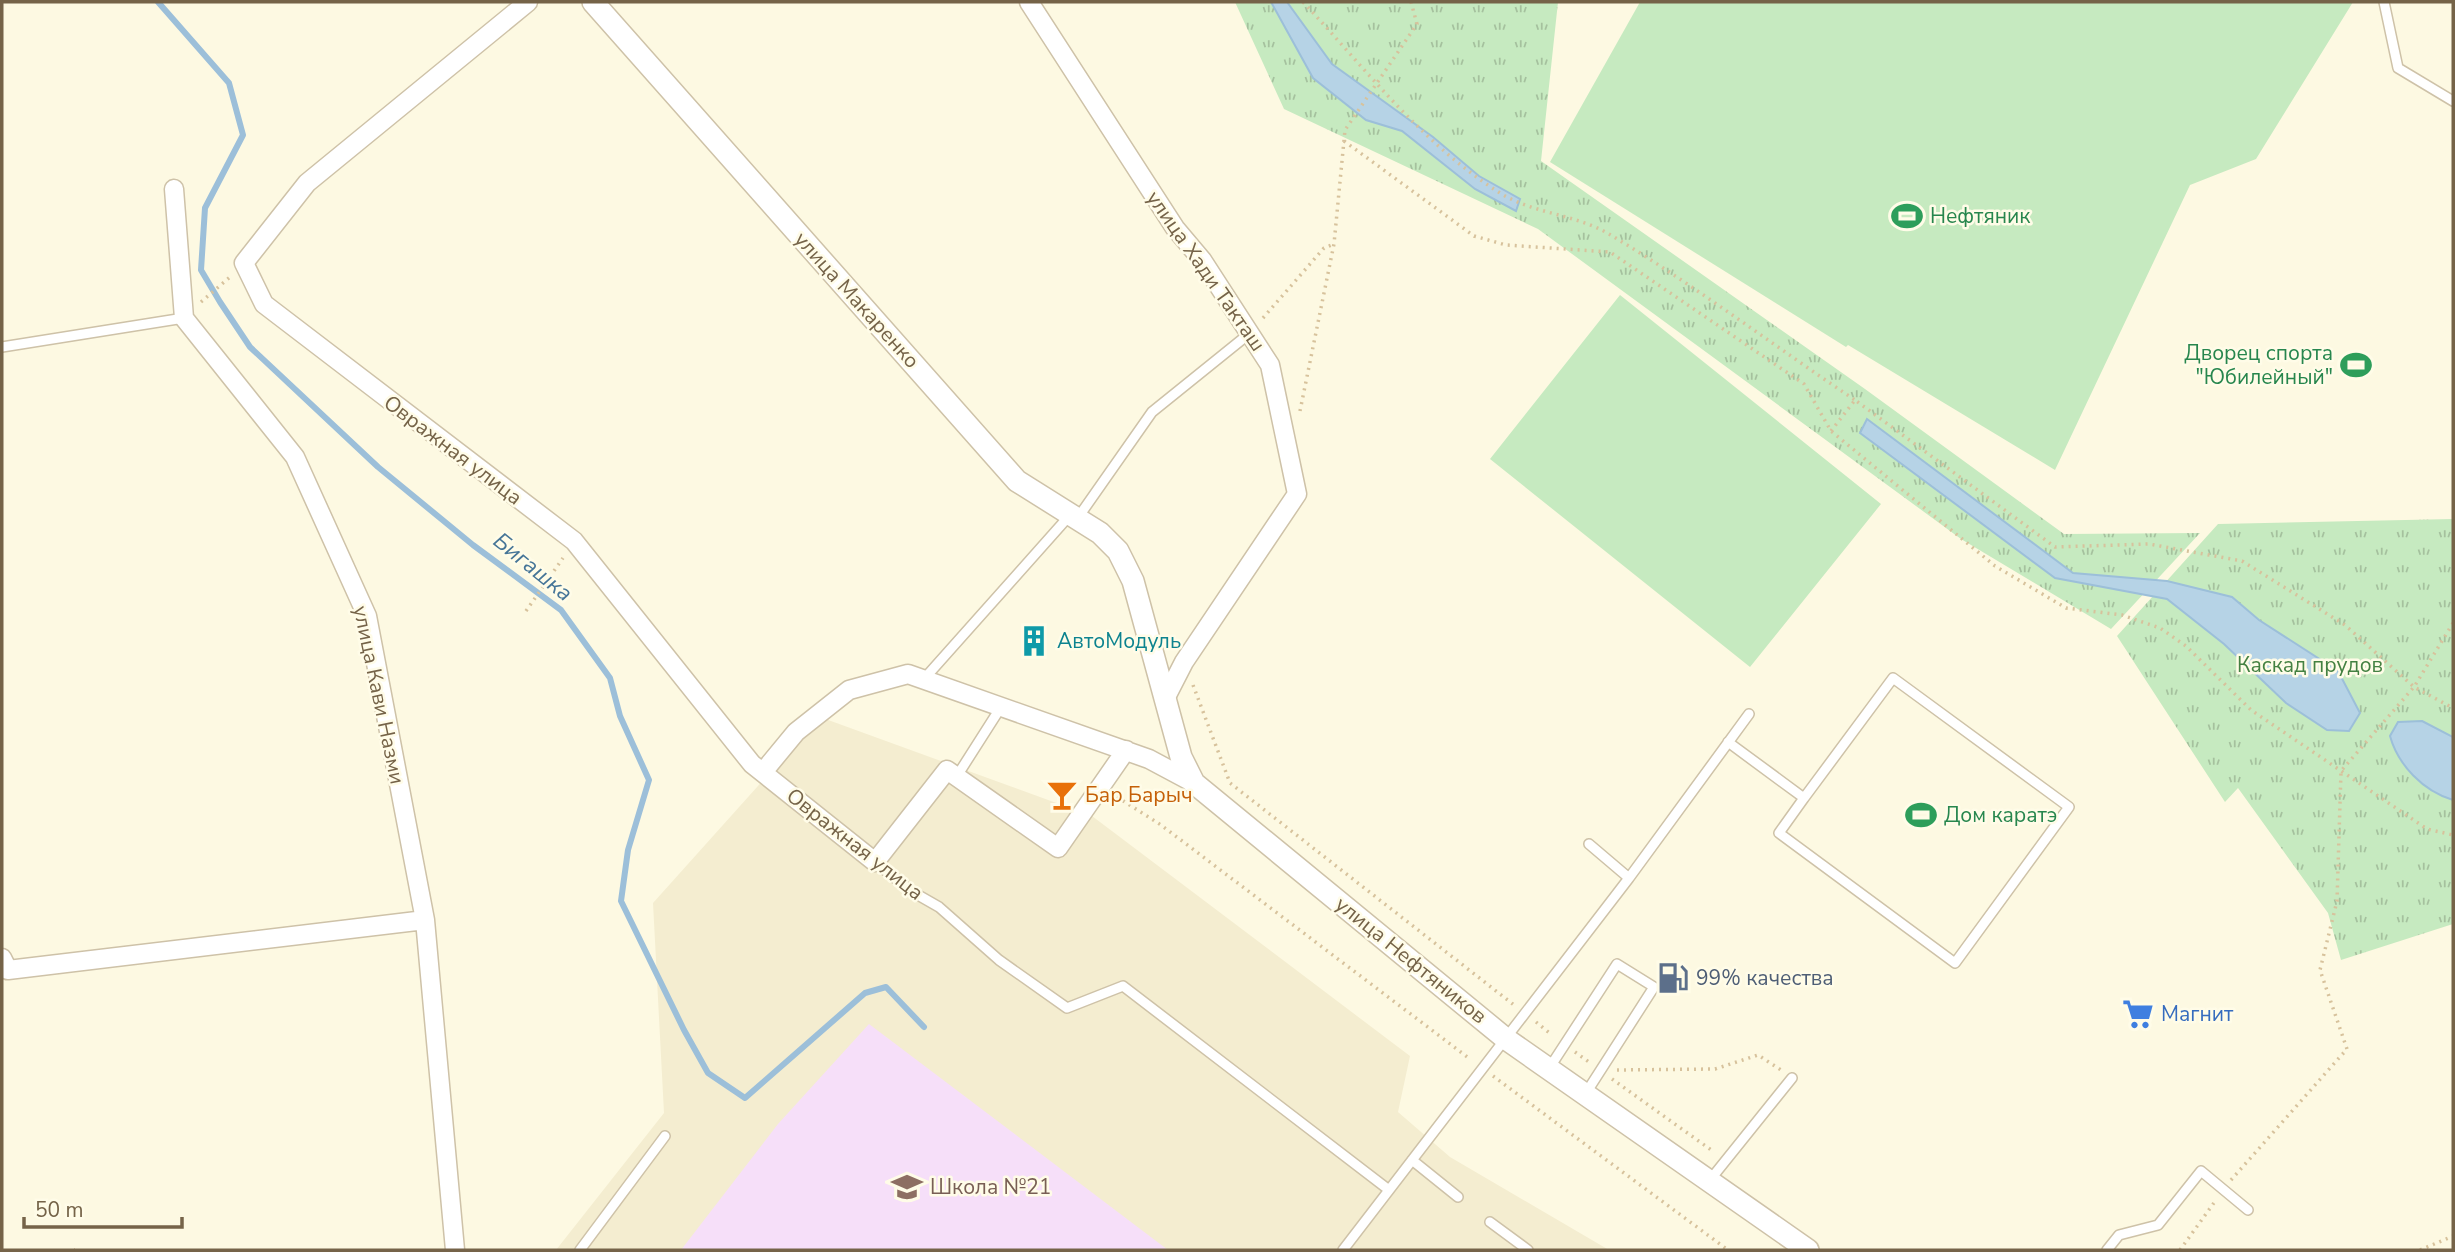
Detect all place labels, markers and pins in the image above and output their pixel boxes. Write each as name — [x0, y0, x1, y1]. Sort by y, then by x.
sports icon: Нефтяник — [1890, 199, 1924, 233]
place label: Нефтяник — [1930, 202, 2031, 230]
place label: Дворец спорта "Юбилейный" — [2184, 339, 2333, 391]
sports icon: Дворец спорта "Юбилейный" — [2339, 348, 2373, 382]
building icon: АвтоМодуль — [1017, 624, 1051, 658]
place label: АвтоМодуль — [1057, 627, 1181, 655]
bar icon: Бар Барыч — [1045, 778, 1079, 812]
place label: Бар Барыч — [1085, 781, 1193, 809]
sports icon: Дом каратэ — [1904, 798, 1938, 832]
place label: Дом каратэ — [1944, 801, 2057, 829]
fuel station icon: 99% качества — [1656, 961, 1690, 995]
place label: 99% качества — [1696, 964, 1834, 992]
supermarket icon: Магнит — [2121, 997, 2155, 1031]
place label: Магнит — [2161, 1000, 2234, 1028]
school or university icon: Школа №21 — [890, 1170, 924, 1204]
place label: Школа №21 — [930, 1173, 1051, 1201]

